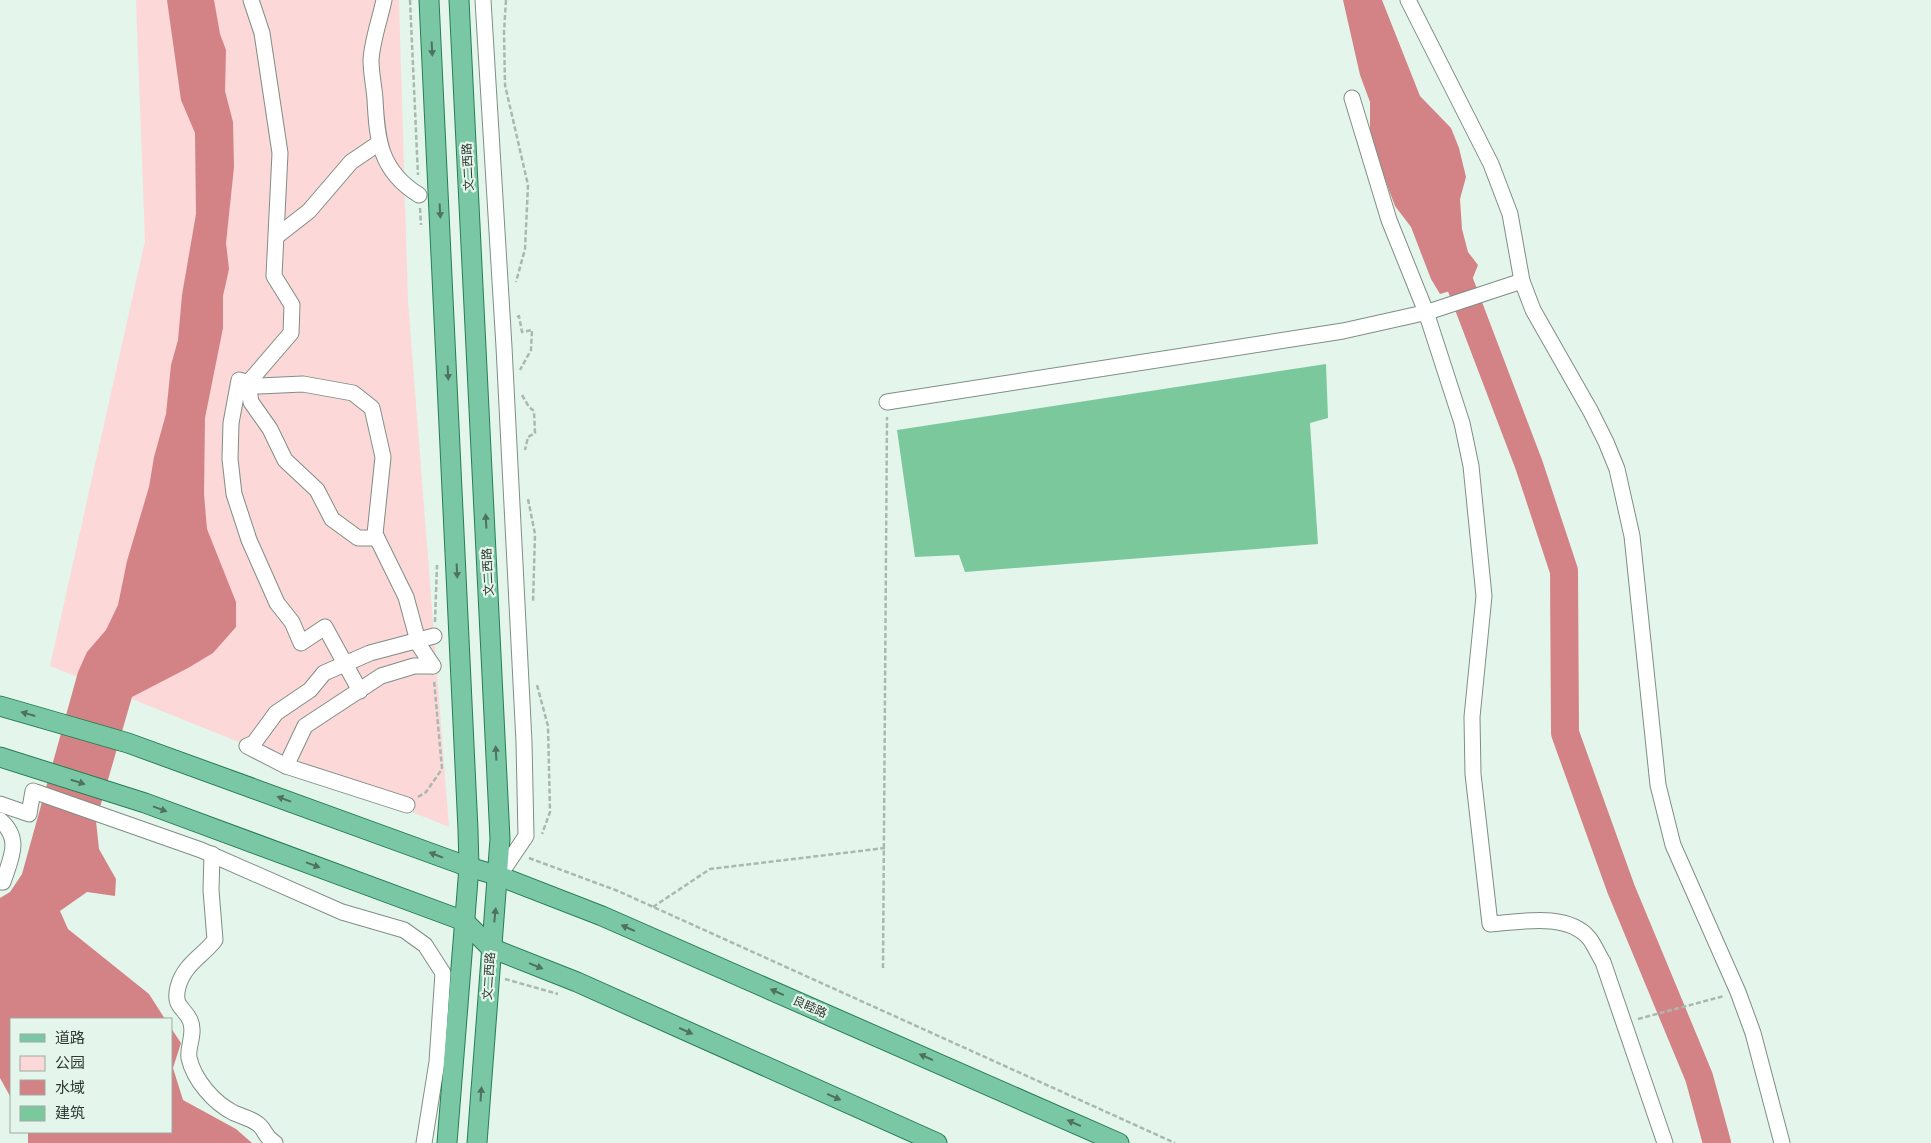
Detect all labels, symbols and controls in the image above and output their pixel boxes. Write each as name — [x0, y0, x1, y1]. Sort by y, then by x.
one-way arrow — [428, 41, 436, 57]
street label: 文二西路 — [460, 143, 476, 191]
one-way arrow — [437, 203, 445, 219]
one-way arrow — [444, 366, 452, 382]
one-way arrow — [481, 512, 489, 528]
street label: 文二西路 — [480, 548, 496, 596]
one-way arrow — [453, 563, 461, 579]
one-way arrow — [21, 710, 36, 718]
one-way arrow — [492, 745, 500, 761]
one-way arrow — [71, 778, 86, 786]
one-way arrow — [276, 794, 291, 802]
one-way arrow — [153, 805, 168, 813]
one-way arrow — [428, 851, 443, 859]
one-way arrow — [306, 861, 321, 869]
one-way arrow — [491, 907, 499, 923]
one-way arrow — [621, 923, 635, 931]
street label: 文二西路 — [480, 952, 498, 1000]
one-way arrow — [529, 963, 544, 970]
one-way arrow — [770, 988, 784, 996]
street label: 良睦路 — [791, 993, 829, 1021]
legend — [10, 1018, 172, 1133]
one-way arrow — [678, 1026, 693, 1035]
text: 道路 — [55, 1029, 85, 1047]
one-way arrow — [919, 1053, 933, 1061]
text: 公园 — [55, 1054, 85, 1072]
text: 水域 — [55, 1079, 85, 1097]
one-way arrow — [478, 1086, 486, 1102]
one-way arrow — [827, 1093, 841, 1101]
text: 建筑 — [55, 1104, 85, 1122]
one-way arrow — [1067, 1119, 1082, 1127]

